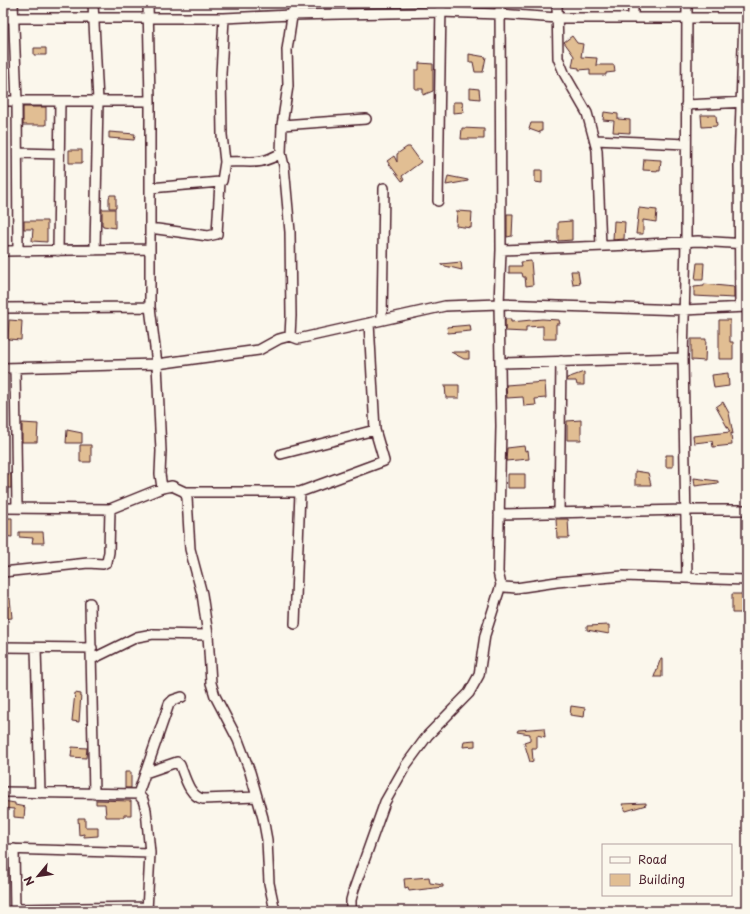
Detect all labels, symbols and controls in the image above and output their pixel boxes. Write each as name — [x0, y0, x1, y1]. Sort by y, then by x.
legend — [602, 844, 732, 896]
text: Road — [638, 850, 667, 868]
north arrow — [18, 856, 58, 896]
text: Building — [638, 870, 685, 888]
text: N — [19, 873, 38, 889]

